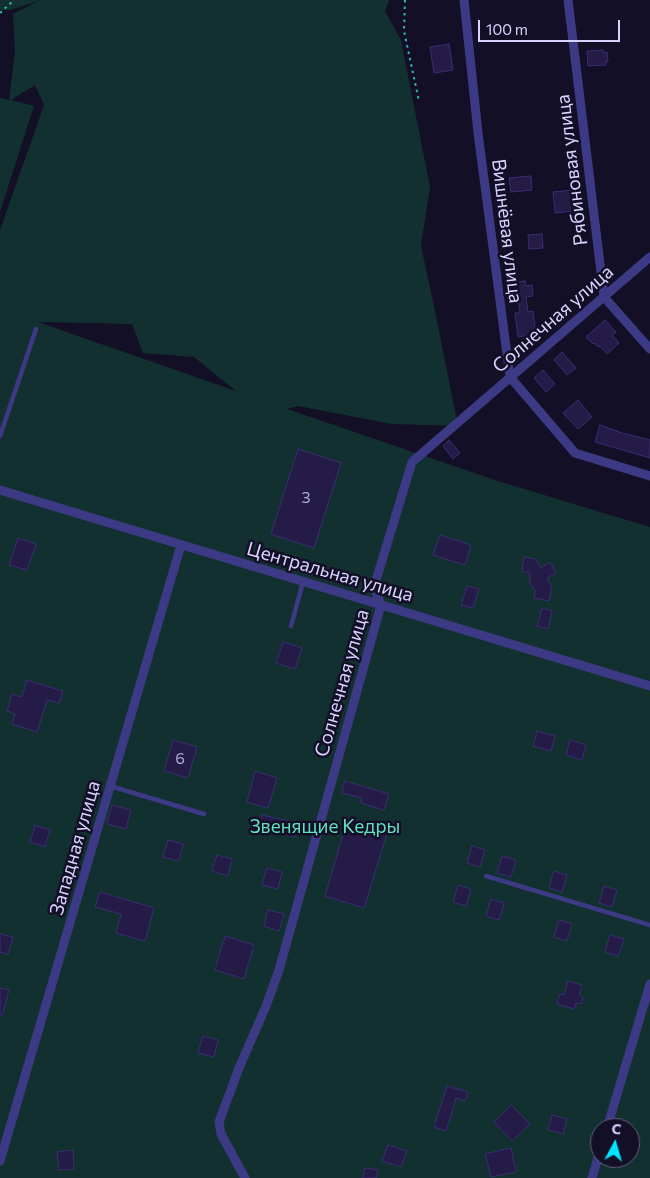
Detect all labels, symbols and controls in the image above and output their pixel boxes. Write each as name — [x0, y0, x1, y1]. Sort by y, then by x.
scale bar — [480, 10, 622, 42]
text: 100 m — [486, 20, 528, 38]
street label: Рябиновая улица — [551, 93, 593, 247]
street label: Вишнёвая улица — [487, 157, 527, 305]
street label: Солнечная улица — [488, 260, 618, 378]
house number: 3 — [301, 488, 311, 508]
street label: Центральная улица — [244, 537, 416, 607]
street label: Солнечная улица — [310, 607, 374, 759]
house number: 6 — [175, 749, 185, 769]
street label: Западная улица — [45, 778, 105, 918]
park label: Звенящие Кедры — [250, 816, 400, 838]
north arrow — [590, 1118, 640, 1168]
text: С — [611, 1120, 622, 1138]

